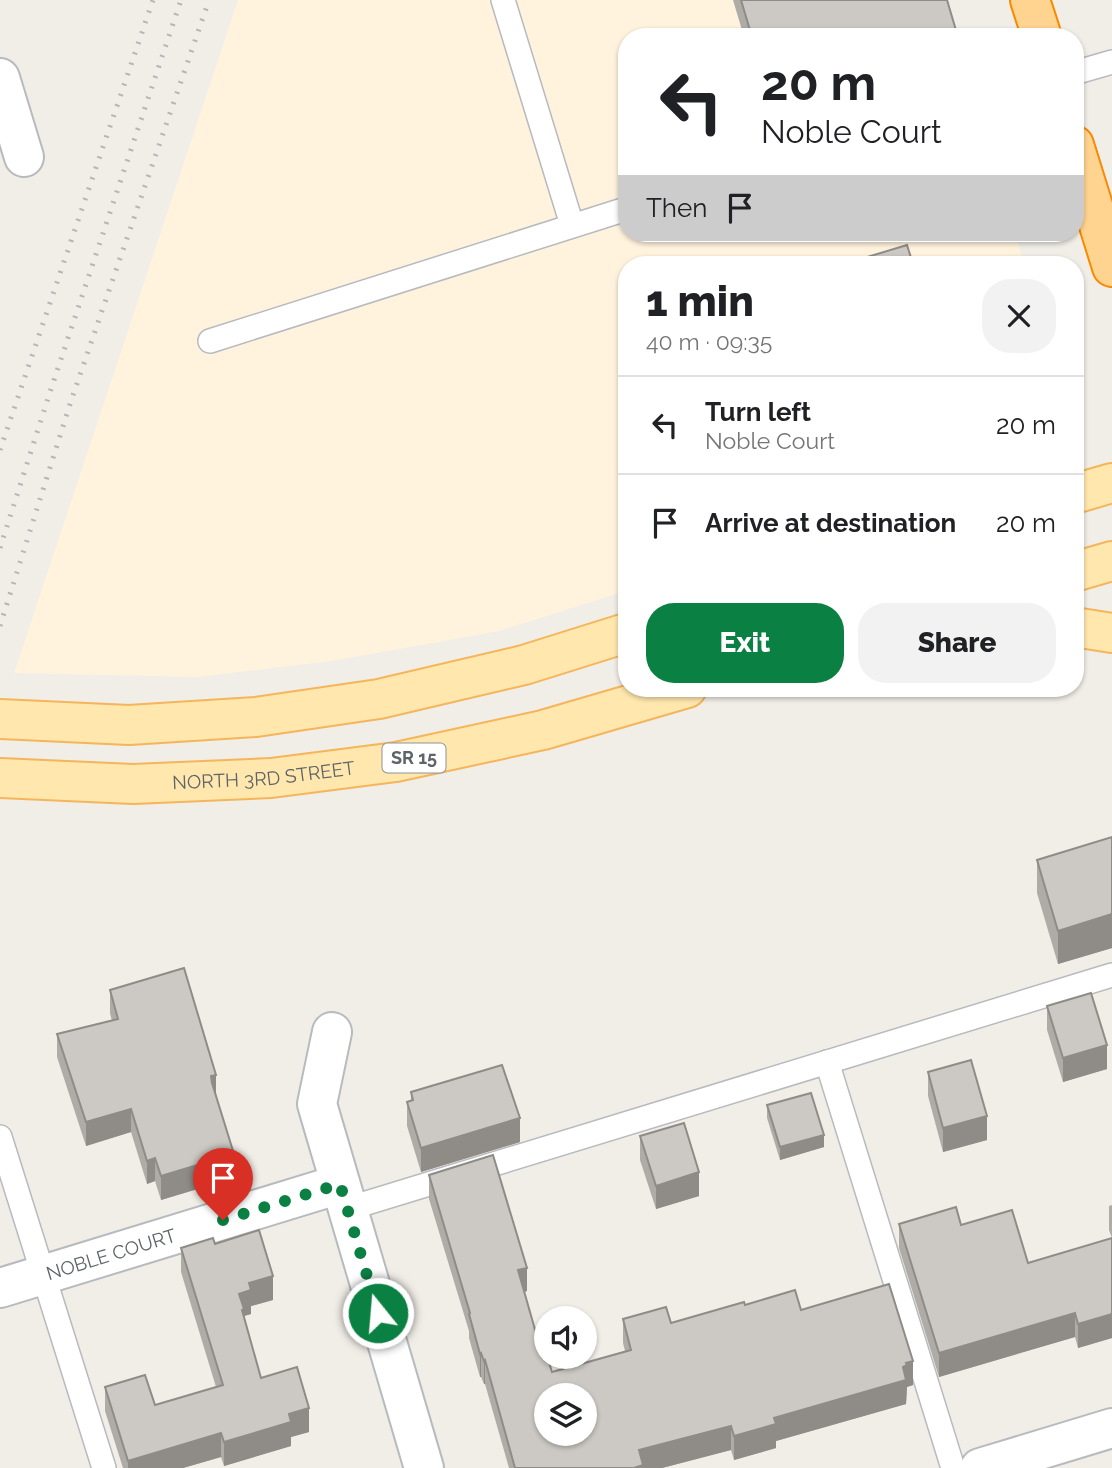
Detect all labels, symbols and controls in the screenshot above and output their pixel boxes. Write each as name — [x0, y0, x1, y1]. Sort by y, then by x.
text: 20 m — [761, 54, 876, 111]
icon: left — [646, 56, 737, 147]
text: Noble Court — [761, 113, 942, 150]
icon: arrive — [721, 189, 759, 227]
text: Then — [646, 193, 707, 223]
text: 1 min — [646, 277, 754, 326]
button: close — [982, 279, 1056, 353]
text: 40 m · 09:35 — [646, 328, 772, 355]
text: Turn left — [705, 397, 811, 427]
icon: left — [646, 406, 684, 444]
text: 20 m — [996, 410, 1056, 440]
text: Noble Court — [705, 427, 835, 454]
icon: arrive — [646, 504, 684, 542]
text: Arrive at destination — [705, 508, 956, 538]
text: 20 m — [996, 508, 1056, 538]
button: Exit — [646, 603, 844, 683]
button: Share — [858, 603, 1056, 683]
road number: SR 15 — [382, 744, 446, 772]
street label: NORTH 3RD STREET — [172, 756, 356, 793]
pin — [193, 1148, 253, 1220]
icon: arrive — [204, 1159, 242, 1197]
street label: NOBLE COURT — [43, 1224, 179, 1284]
position arrow — [341, 1276, 415, 1350]
map controls — [534, 1306, 597, 1446]
button: sound — [534, 1306, 597, 1369]
button: layers — [534, 1383, 597, 1446]

